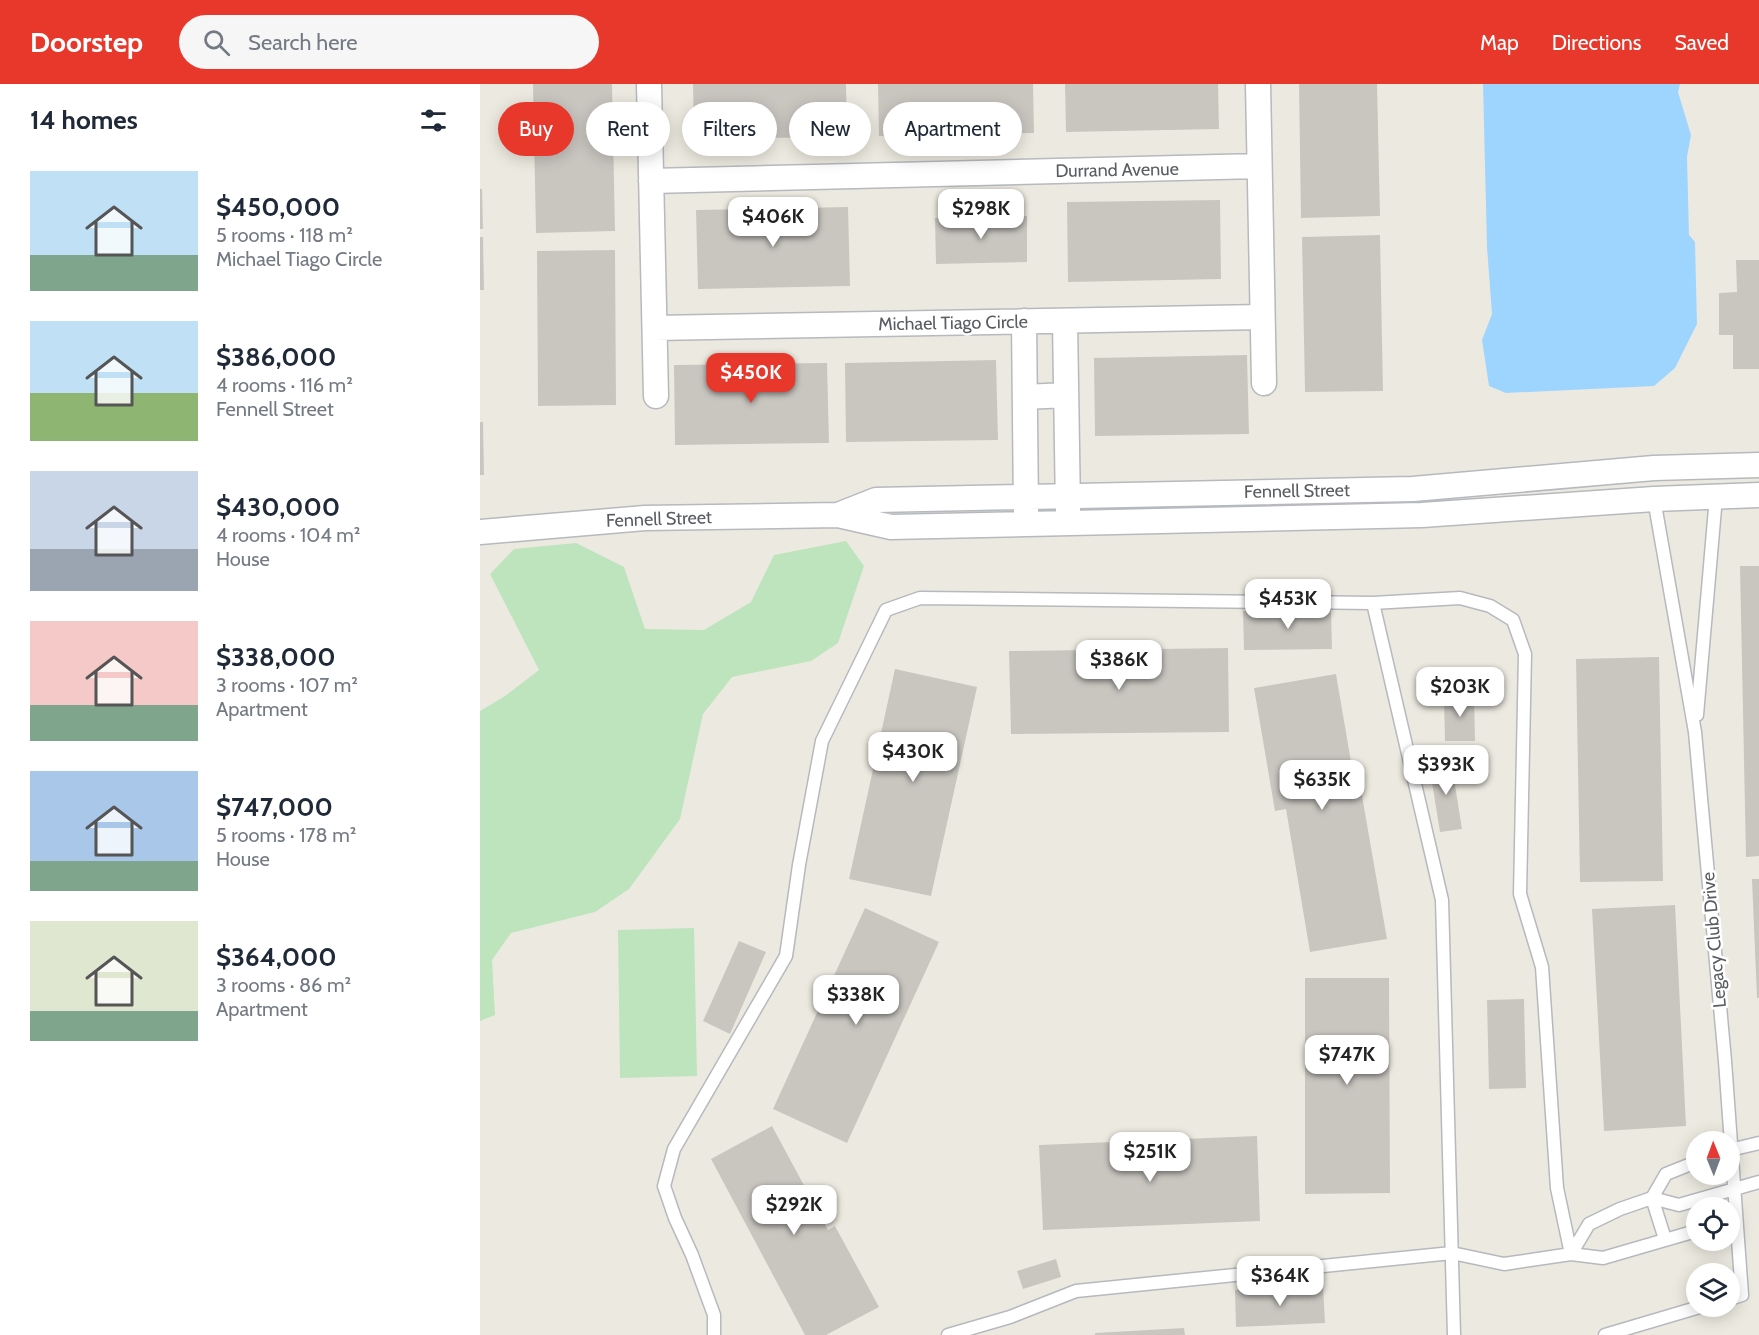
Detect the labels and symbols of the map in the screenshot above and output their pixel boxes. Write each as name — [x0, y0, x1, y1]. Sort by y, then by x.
street label: Durrand Avenue — [1055, 158, 1179, 182]
pin: $298K — [939, 189, 1023, 240]
pin: $406K — [731, 197, 815, 248]
street label: Michael Tiago Circle — [878, 311, 1028, 335]
pin: $450K — [709, 353, 793, 404]
street label: Fennell Street — [1244, 479, 1350, 503]
street label: Fennell Street — [606, 506, 712, 532]
pin: $453K — [1246, 579, 1330, 630]
pin: $386K — [1077, 640, 1161, 691]
pin: $203K — [1418, 667, 1502, 718]
pin: $430K — [871, 732, 955, 783]
pin: $393K — [1404, 745, 1488, 796]
pin: $635K — [1280, 760, 1364, 811]
street label: Legacy Club Drive — [1697, 871, 1731, 1009]
pin: $338K — [814, 975, 898, 1026]
pin: $747K — [1305, 1035, 1389, 1086]
north arrow — [1686, 1131, 1740, 1185]
pin: $251K — [1108, 1132, 1192, 1183]
pin: $292K — [752, 1185, 836, 1236]
pin: $364K — [1238, 1256, 1322, 1307]

